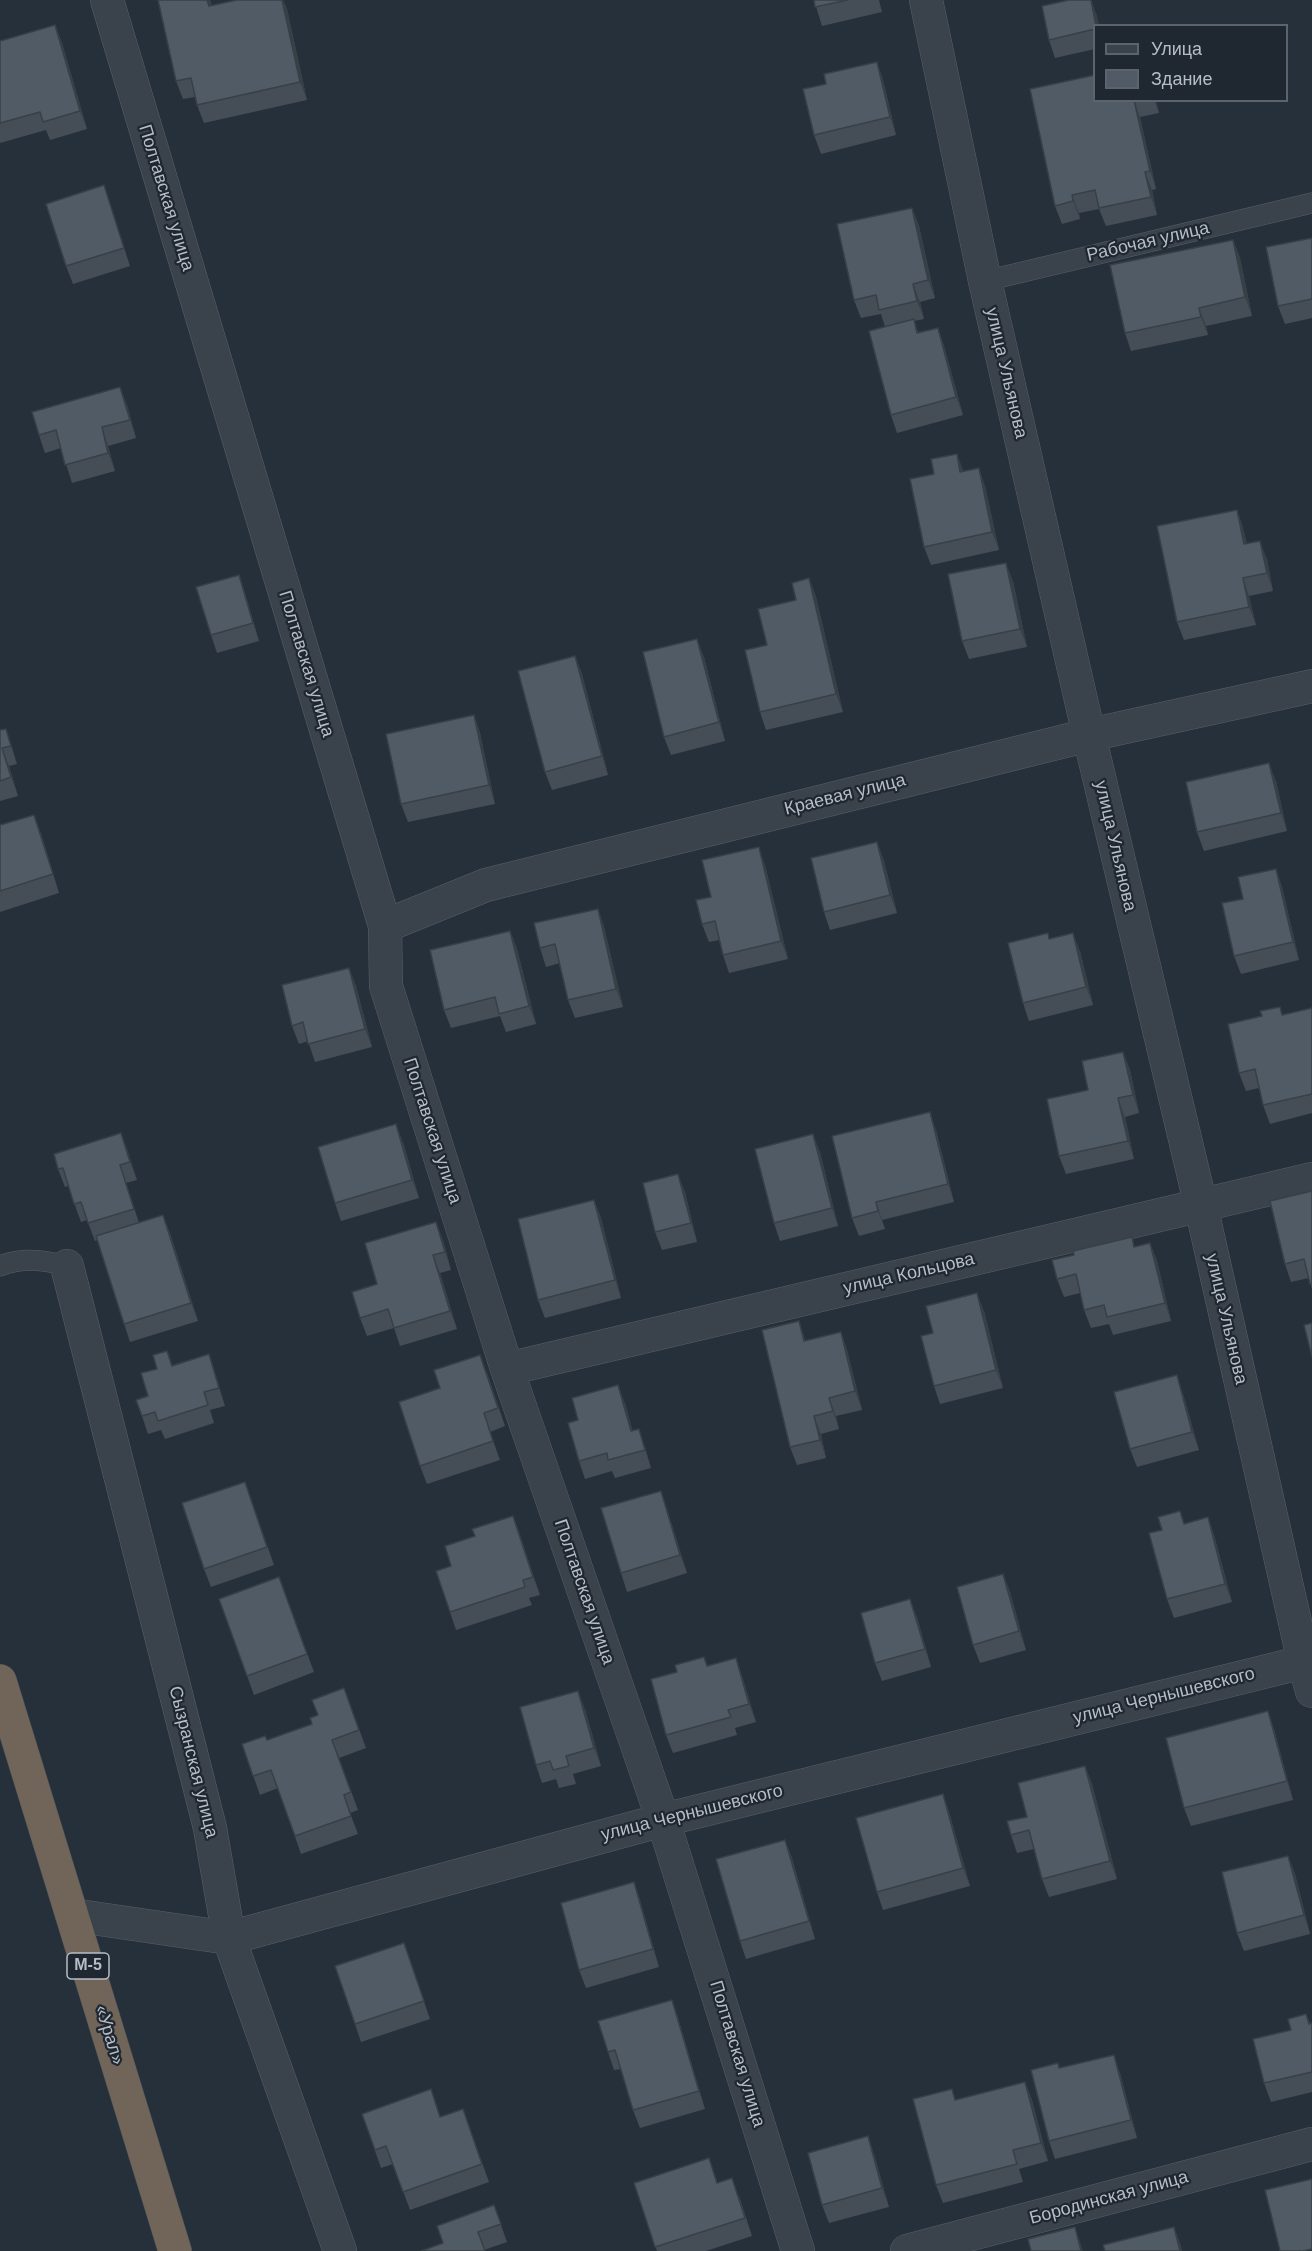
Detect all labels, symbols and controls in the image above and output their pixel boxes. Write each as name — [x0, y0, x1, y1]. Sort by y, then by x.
legend — [1093, 24, 1288, 102]
text: Улица — [1151, 39, 1202, 59]
text: Здание — [1151, 69, 1212, 89]
street label: Полтавская улица — [133, 122, 199, 274]
street label: Рабочая улица — [1085, 217, 1211, 267]
street label: улица Ульянова — [980, 305, 1032, 441]
street label: Полтавская улица — [273, 588, 339, 740]
street label: Краевая улица — [782, 770, 908, 820]
street label: улица Ульянова — [1089, 778, 1141, 914]
street label: Полтавская улица — [398, 1055, 466, 1207]
street label: улица Кольцова — [841, 1248, 977, 1300]
street label: улица Ульянова — [1200, 1251, 1252, 1387]
street label: Полтавская улица — [549, 1517, 619, 1667]
street label: улица Чернышевского — [1071, 1663, 1257, 1729]
street label: Сызранская улица — [164, 1684, 222, 1840]
street label: улица Чернышевского — [599, 1780, 785, 1846]
road number: М-5 — [67, 1953, 109, 1979]
street label: Полтавская улица — [704, 1978, 770, 2130]
street label: «Урал» — [90, 2003, 128, 2067]
street label: Бородинская улица — [1027, 2166, 1191, 2230]

